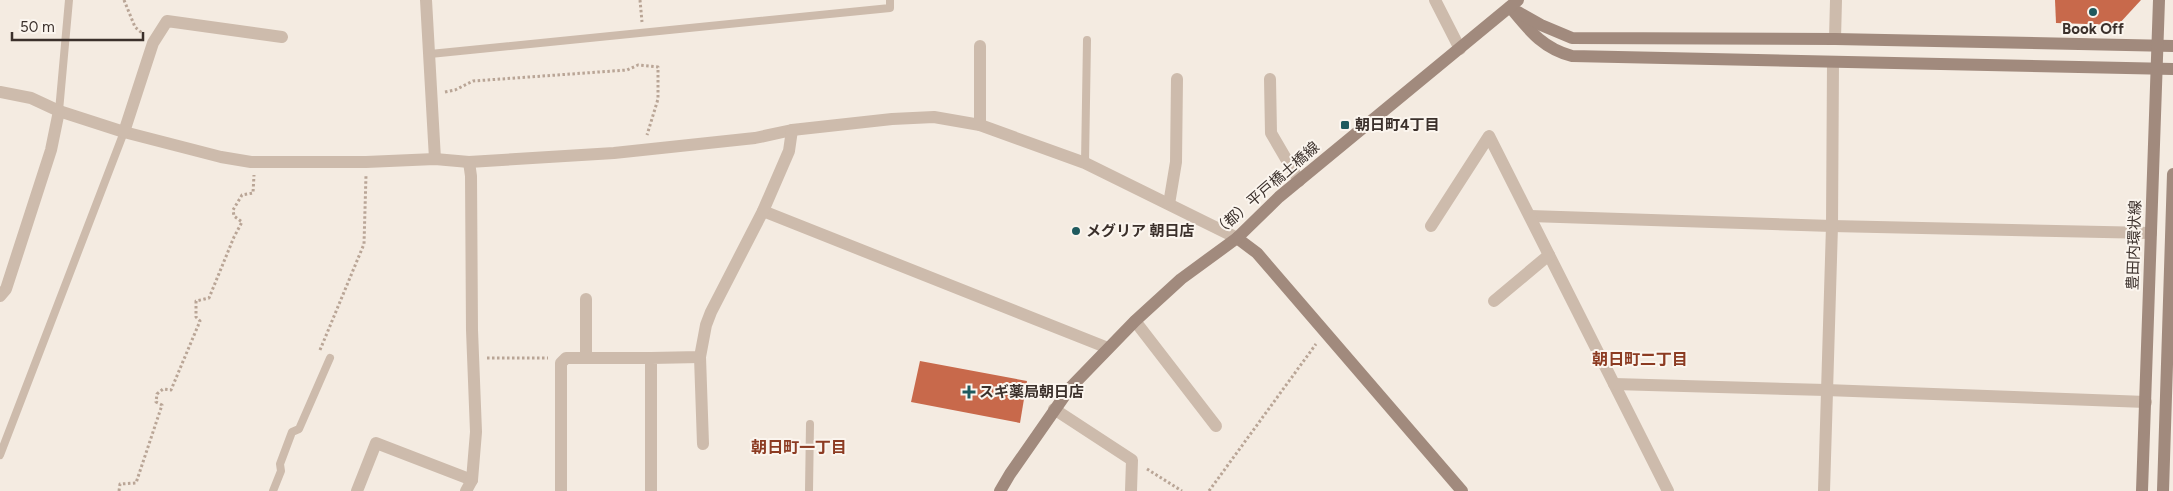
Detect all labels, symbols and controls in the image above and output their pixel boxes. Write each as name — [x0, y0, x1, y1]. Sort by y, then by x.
marker: Book Off — [2087, 6, 2099, 18]
scale bar — [12, 10, 144, 42]
text: 50 m — [20, 18, 55, 36]
place label: Book Off — [2062, 20, 2124, 38]
place label: 朝日町4丁目 — [1355, 116, 1440, 134]
marker: 朝日町4丁目 — [1339, 119, 1351, 131]
street label: （都）平戸橋土橋線 — [1209, 138, 1323, 240]
street label: 豊田内環状線 — [2123, 200, 2145, 290]
place label: メグリア 朝日店 — [1086, 222, 1195, 240]
marker: メグリア 朝日店 — [1070, 225, 1082, 237]
district label: 朝日町二丁目 — [1592, 350, 1688, 369]
place label: スギ薬局朝日店 — [979, 383, 1084, 401]
marker: スギ薬局朝日店 — [963, 386, 975, 398]
district label: 朝日町一丁目 — [751, 438, 847, 457]

